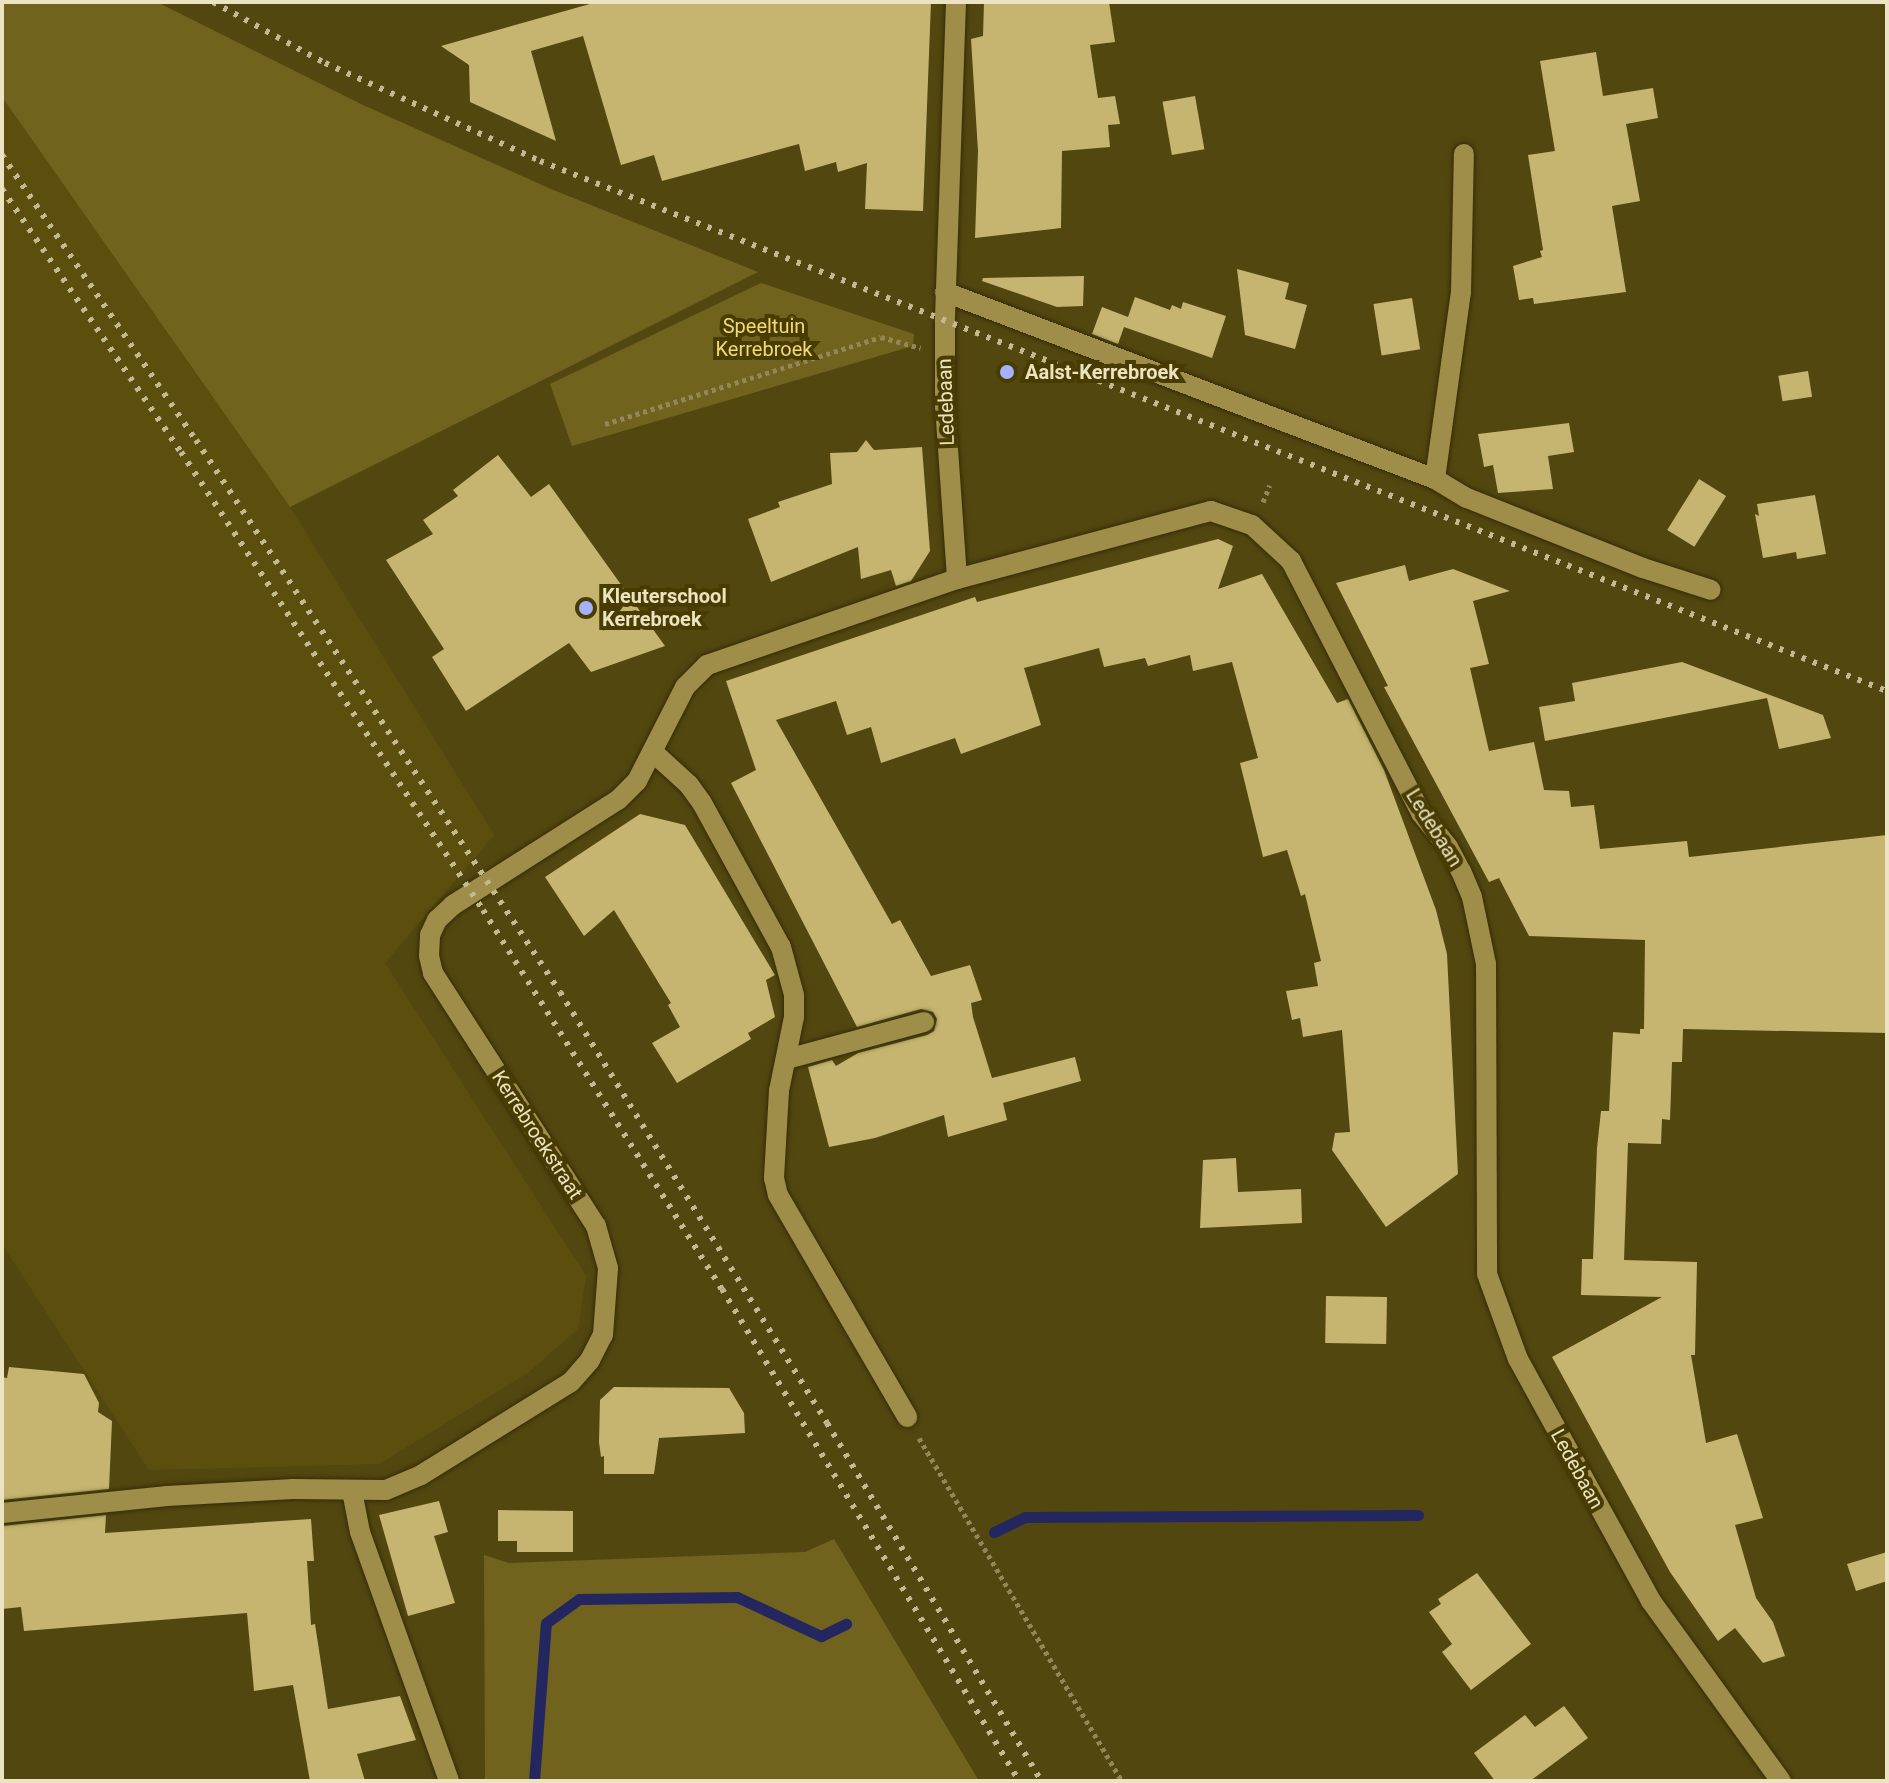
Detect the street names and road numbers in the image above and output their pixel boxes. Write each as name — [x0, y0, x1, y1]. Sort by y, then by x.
street label: Ledebaan — [932, 358, 960, 446]
street label: Ledebaan — [1401, 785, 1467, 871]
street label: Kerrebroekstraat — [487, 1066, 587, 1204]
street label: Ledebaan — [1545, 1425, 1609, 1513]

